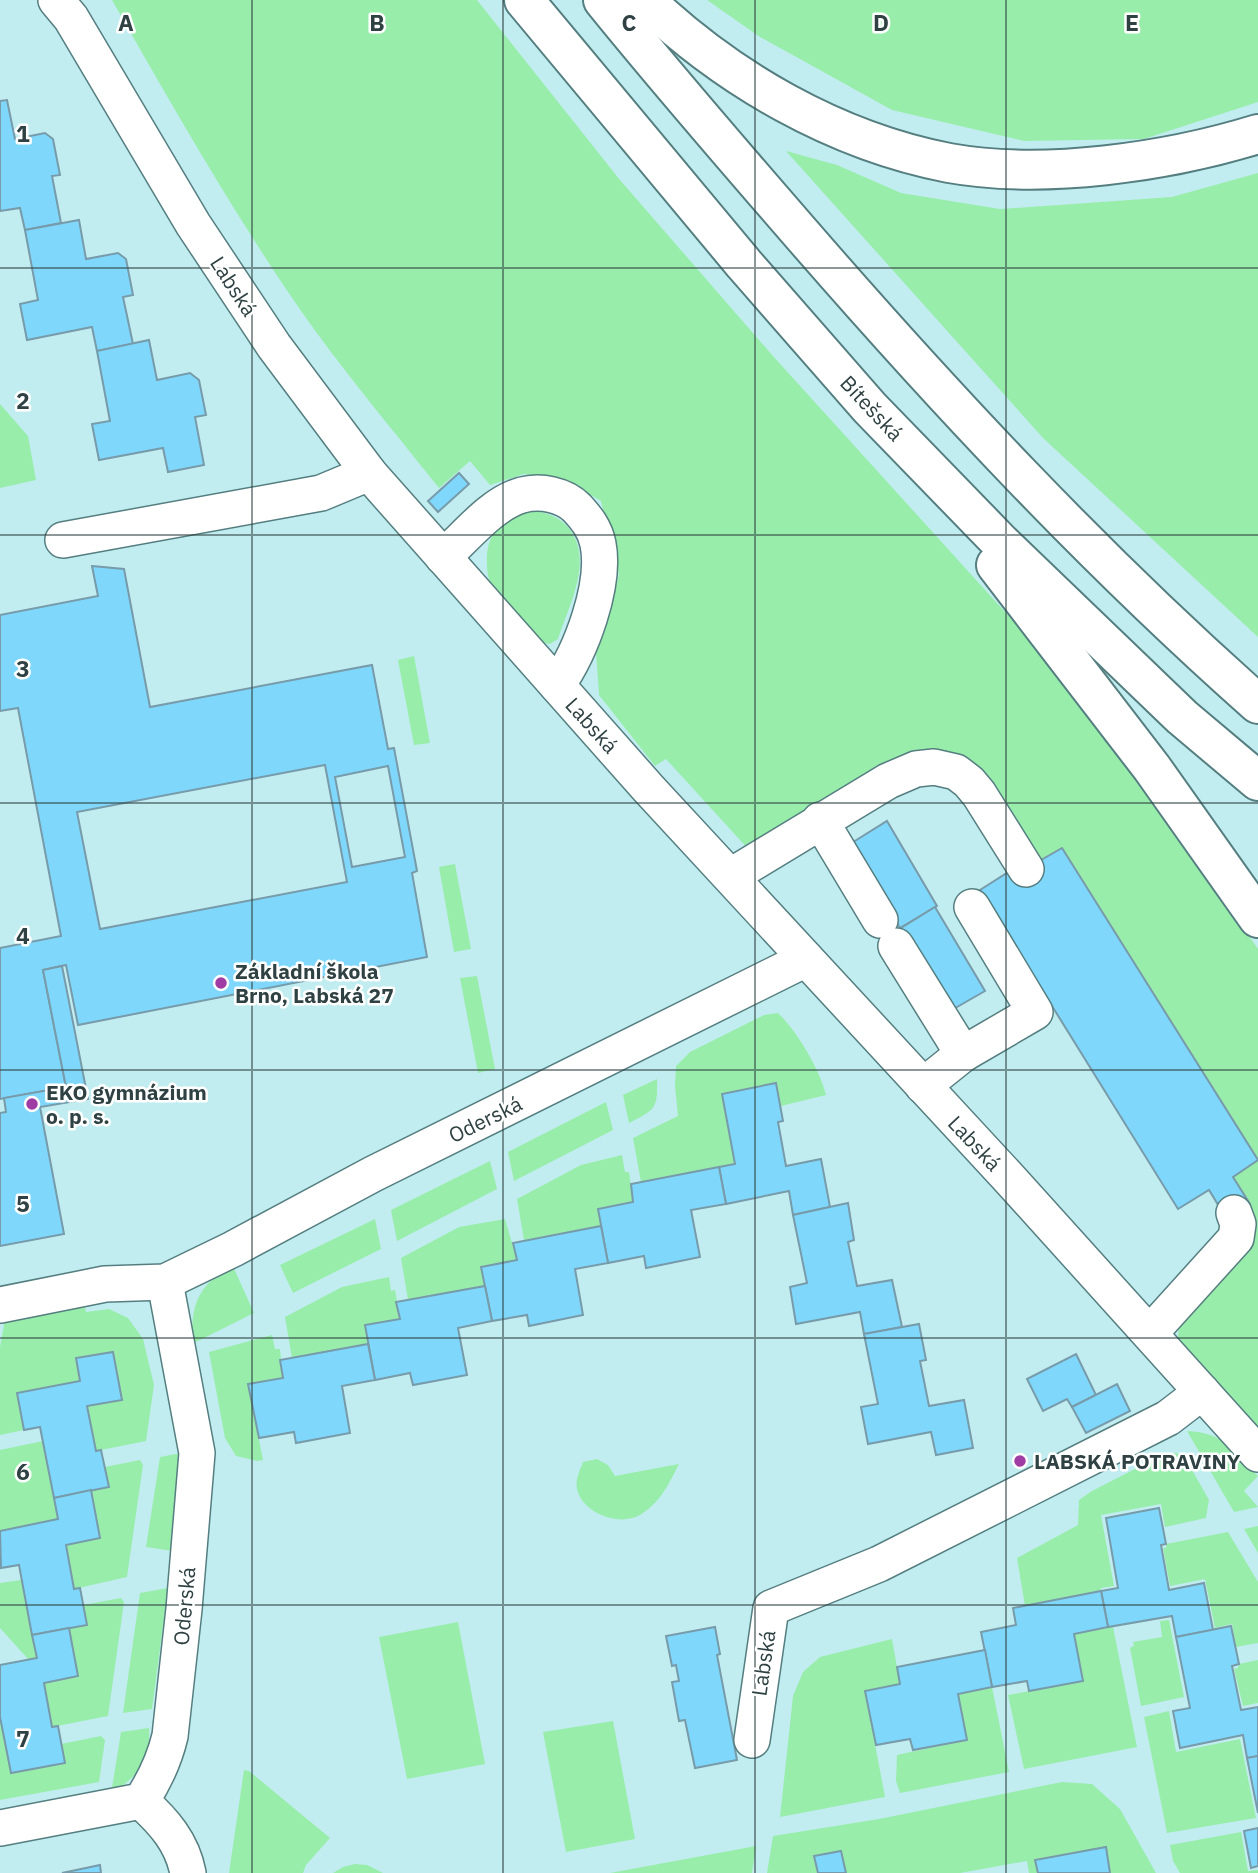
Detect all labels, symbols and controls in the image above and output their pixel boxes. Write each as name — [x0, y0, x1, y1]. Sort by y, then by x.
text: A — [118, 7, 134, 37]
text: B — [369, 7, 385, 37]
text: C — [622, 7, 637, 37]
text: D — [873, 7, 889, 37]
text: E — [1125, 7, 1139, 37]
text: 1 — [16, 118, 30, 148]
street label: Labská — [204, 251, 264, 321]
street label: Bítešská — [834, 369, 910, 447]
text: 2 — [16, 385, 30, 415]
text: 3 — [16, 653, 30, 683]
street label: Labská — [559, 691, 625, 759]
text: 4 — [16, 920, 30, 950]
place label: Základní škola Brno, Labská 27 — [235, 957, 394, 1009]
marker: Základní škola Brno, Labská 27 — [213, 975, 229, 991]
place label: EKO gymnázium o. p. s. — [46, 1078, 207, 1130]
street label: Oderská — [444, 1089, 526, 1149]
marker: EKO gymnázium o. p. s. — [24, 1096, 40, 1112]
street label: Labská — [942, 1109, 1008, 1177]
text: 5 — [16, 1188, 30, 1218]
place label: LABSKÁ POTRAVINY — [1034, 1447, 1241, 1475]
marker: LABSKÁ POTRAVINY — [1012, 1453, 1028, 1469]
text: 6 — [16, 1456, 30, 1486]
street label: Oderská — [167, 1566, 201, 1646]
street label: Labská — [745, 1628, 781, 1698]
text: 7 — [16, 1723, 30, 1753]

